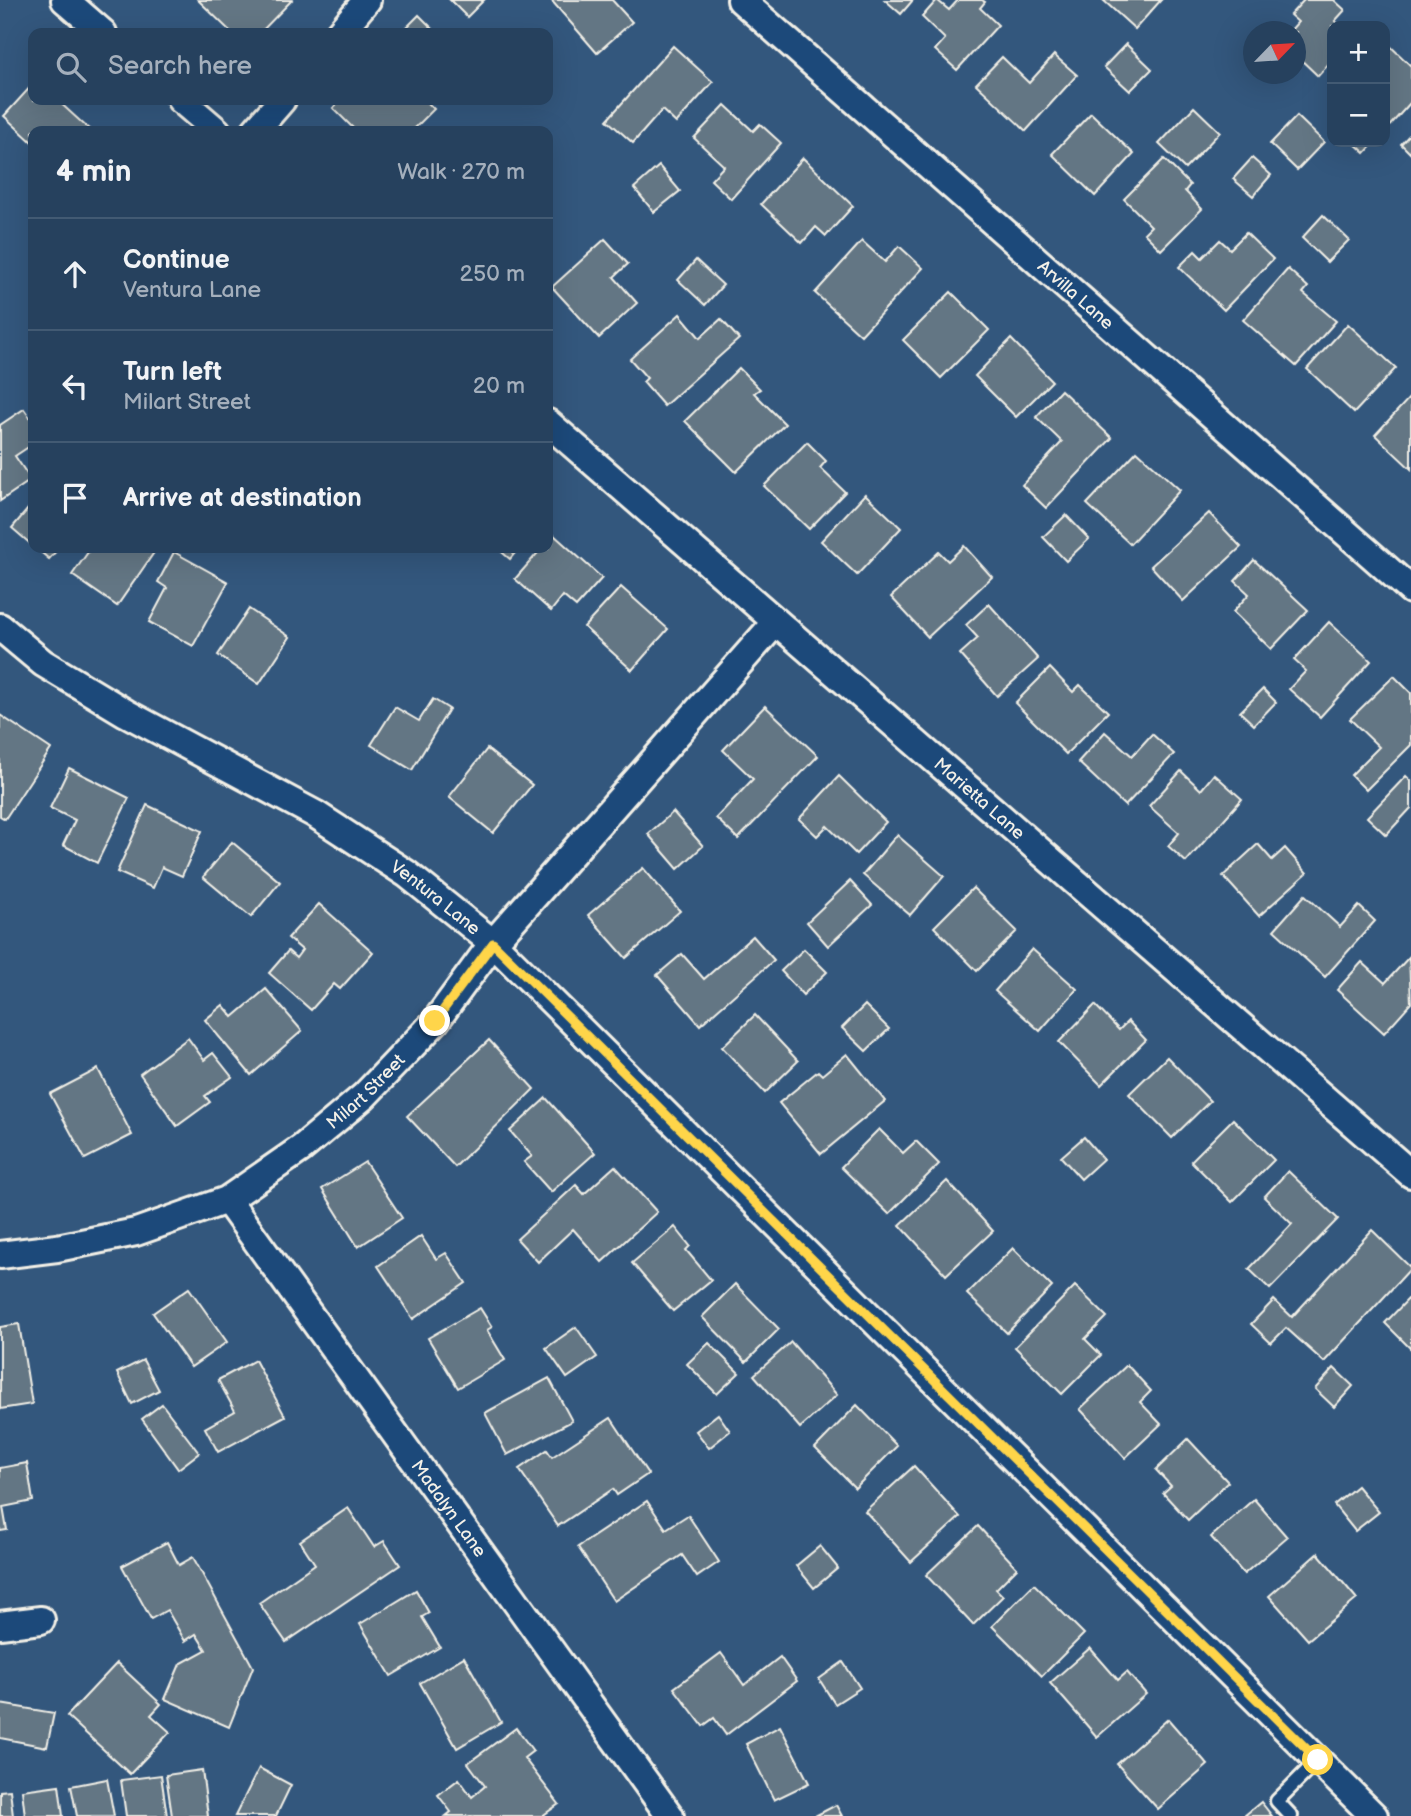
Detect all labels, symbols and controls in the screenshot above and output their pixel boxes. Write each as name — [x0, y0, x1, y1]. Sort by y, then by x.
north arrow — [1243, 21, 1306, 84]
map controls — [1327, 21, 1390, 147]
button: + — [1327, 21, 1390, 84]
search box — [28, 28, 553, 105]
icon: search — [52, 48, 90, 86]
text: Search here — [108, 51, 252, 82]
button: − — [1327, 84, 1390, 147]
text: 4 min — [56, 154, 131, 190]
text: Walk · 270 m — [397, 158, 525, 186]
text: Continue — [123, 245, 230, 276]
icon: ahead — [56, 255, 94, 293]
street label: Arvilla Lane — [1033, 256, 1118, 334]
text: 250 m — [459, 260, 525, 288]
text: Ventura Lane — [123, 276, 261, 304]
text: Turn left — [123, 357, 222, 388]
icon: left — [56, 367, 94, 405]
text: 20 m — [473, 372, 525, 400]
text: Milart Street — [123, 388, 251, 416]
icon: arrive — [56, 479, 94, 517]
text: Arrive at destination — [123, 483, 362, 514]
street label: Marietta Lane — [930, 753, 1029, 844]
street label: Ventura Lane — [387, 856, 485, 939]
route end — [419, 1005, 450, 1036]
street label: Milart Street — [322, 1049, 410, 1133]
street label: Madalyn Lane — [407, 1456, 491, 1561]
route start — [1302, 1744, 1333, 1775]

